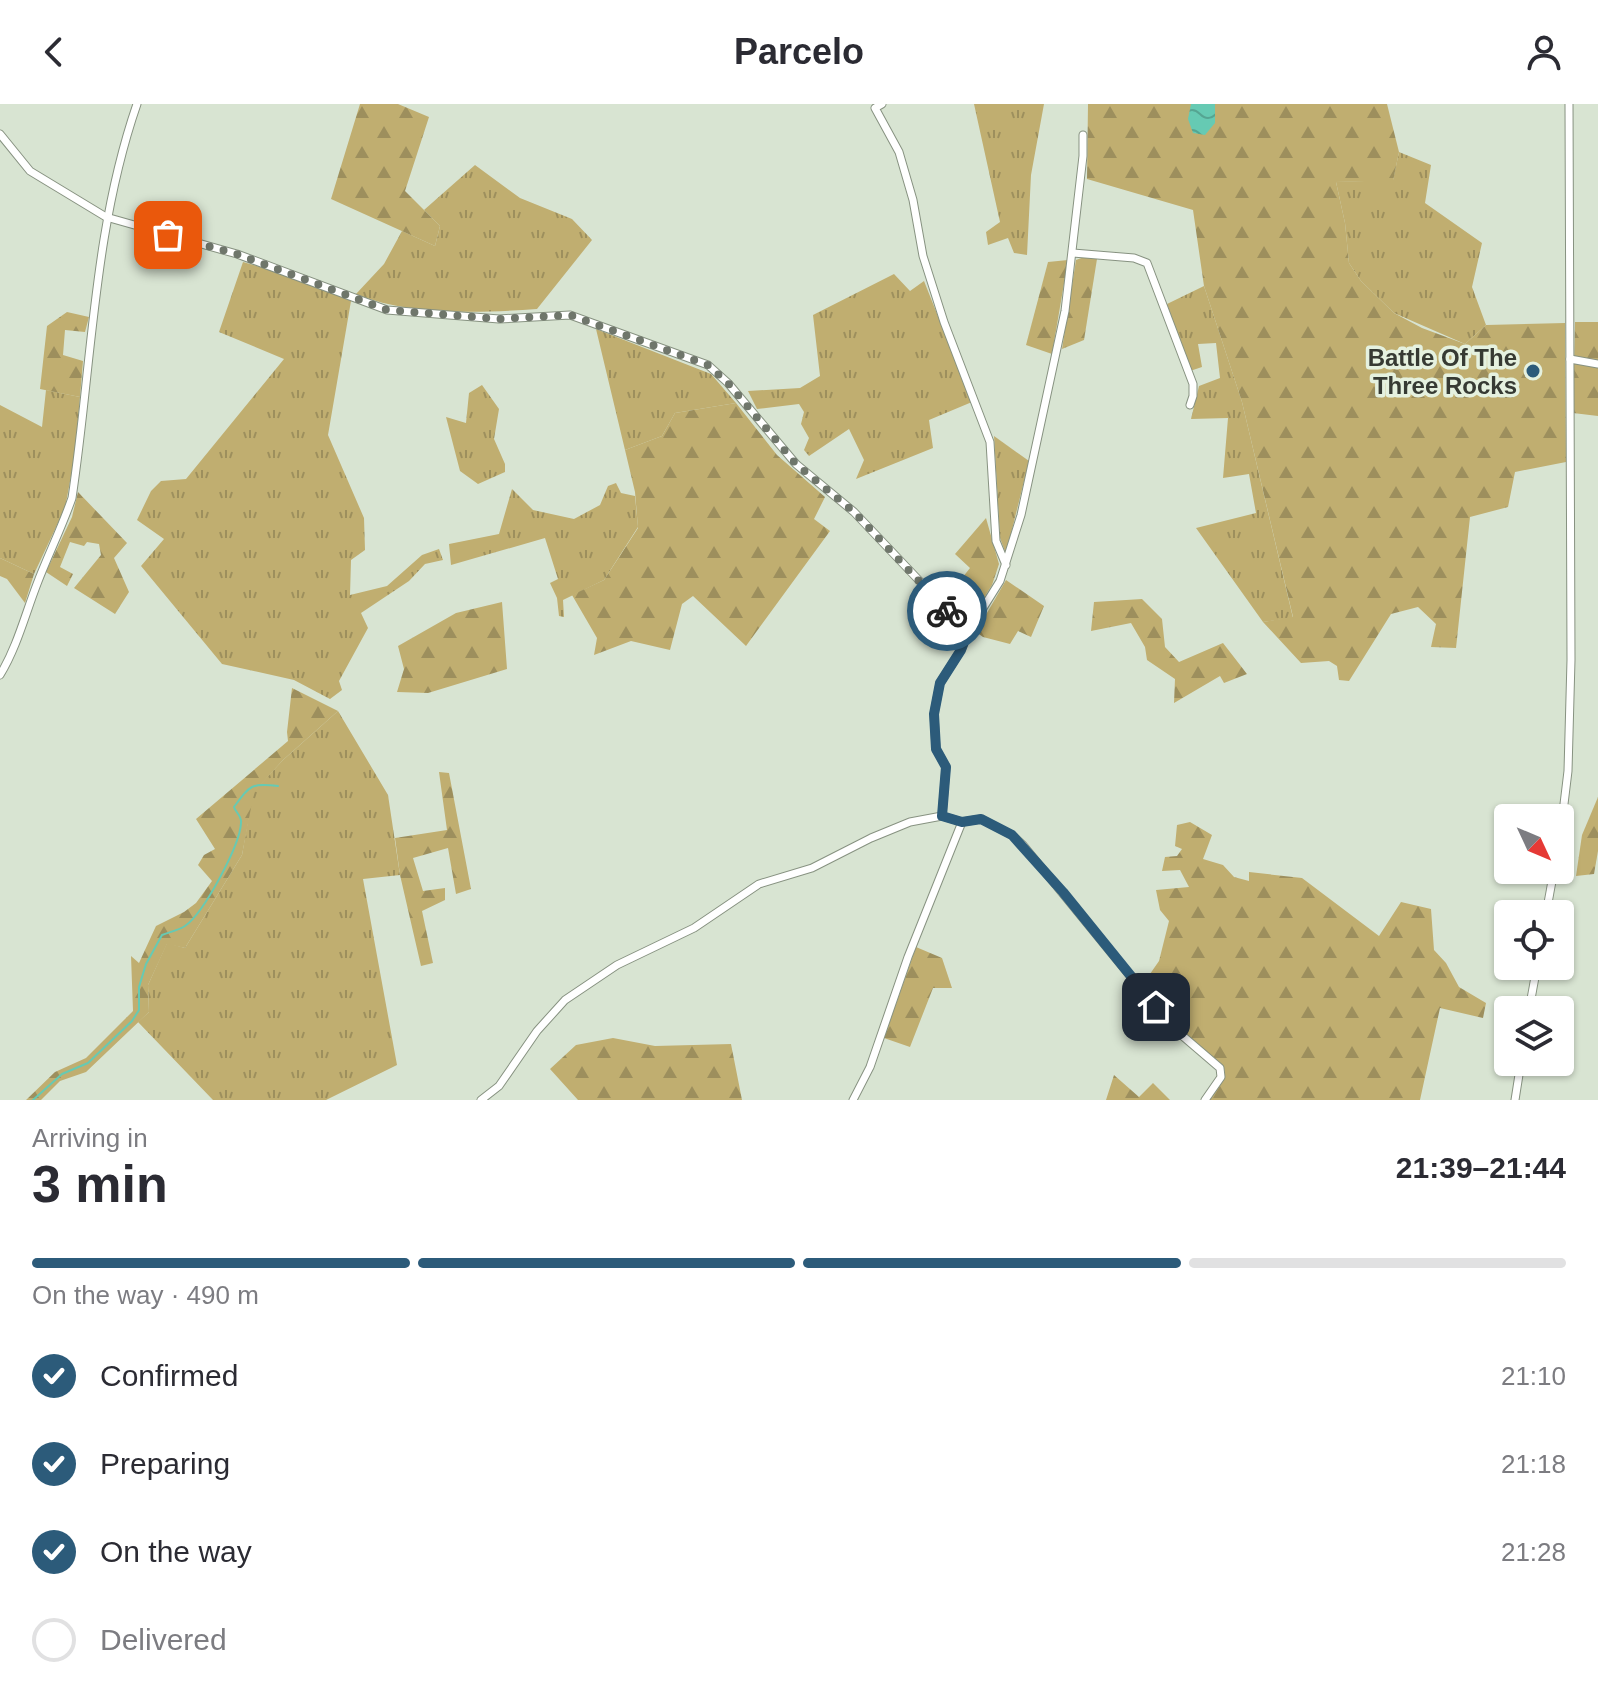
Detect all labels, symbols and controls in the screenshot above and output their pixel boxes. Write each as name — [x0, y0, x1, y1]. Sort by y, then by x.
icon: back — [32, 30, 76, 74]
icon: person — [1522, 30, 1566, 74]
text: Parcelo — [734, 31, 864, 72]
pin — [134, 201, 202, 269]
icon: bag — [146, 213, 190, 257]
place label: Battle Of The Three Rocks — [1368, 344, 1517, 399]
marker: Battle Of The Three Rocks — [1524, 362, 1542, 380]
courier — [907, 571, 987, 651]
icon: bike — [925, 589, 969, 633]
north arrow — [1494, 804, 1574, 884]
map controls — [1494, 804, 1574, 1076]
button: locate — [1494, 900, 1574, 980]
pin — [1122, 973, 1190, 1041]
icon: home — [1134, 985, 1178, 1029]
button: layers — [1494, 996, 1574, 1076]
text: Arriving in — [32, 1123, 148, 1153]
text: 21:39–21:44 — [1396, 1151, 1566, 1184]
text: 3 min — [32, 1155, 168, 1213]
text: On the way · 490 m — [32, 1280, 259, 1310]
icon: check — [32, 1354, 76, 1398]
text: Confirmed — [100, 1359, 238, 1392]
text: 21:10 — [1501, 1361, 1566, 1391]
icon: check — [32, 1442, 76, 1486]
text: Preparing — [100, 1447, 230, 1480]
text: 21:18 — [1501, 1449, 1566, 1479]
icon: check — [32, 1530, 76, 1574]
text: On the way — [100, 1535, 252, 1568]
text: 21:28 — [1501, 1537, 1566, 1567]
text: Delivered — [100, 1623, 227, 1656]

